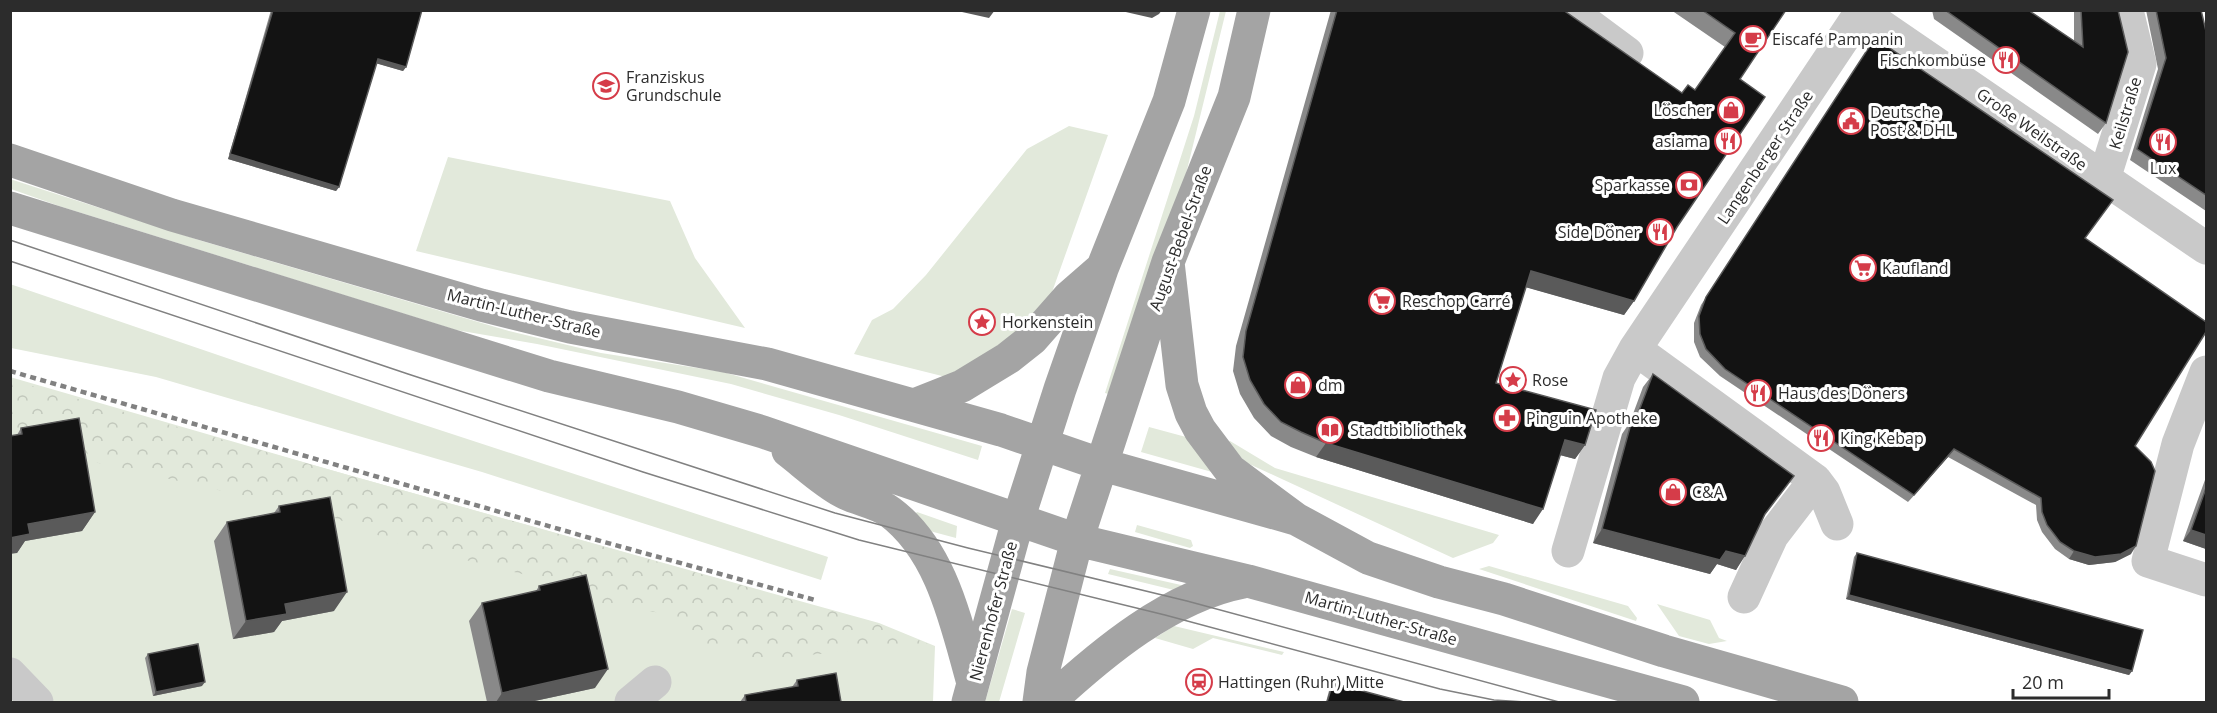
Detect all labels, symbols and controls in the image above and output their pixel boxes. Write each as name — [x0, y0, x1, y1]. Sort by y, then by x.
cafe icon: Eiscafé Pampanin — [1738, 24, 1768, 54]
place label: Eiscafé Pampanin — [1772, 28, 1903, 50]
restaurant icon: Fischkombüse — [1991, 45, 2021, 75]
place label: Fischkombüse — [1880, 49, 1986, 71]
place label: Franziskus Grundschule — [626, 66, 722, 106]
school or university icon: Franziskus Grundschule — [591, 71, 621, 101]
street label: Keilstraße — [2104, 74, 2146, 152]
street label: Große Weilstraße — [1972, 83, 2092, 175]
street label: Langenberger Straße — [1712, 86, 1818, 228]
shop icon: Löscher — [1716, 95, 1746, 125]
place label: Löscher — [1653, 99, 1712, 121]
place label: Deutsche Post & DHL — [1870, 101, 1954, 141]
public building icon: Deutsche Post & DHL — [1836, 106, 1866, 136]
restaurant icon: asiama — [1713, 126, 1743, 156]
restaurant icon: Lux — [2148, 127, 2178, 157]
place label: asiama — [1655, 130, 1708, 152]
place label: Lux — [2150, 157, 2177, 179]
street label: August-Bebel-Straße — [1143, 162, 1217, 314]
bank icon: Sparkasse — [1674, 170, 1704, 200]
place label: Sparkasse — [1594, 174, 1670, 196]
restaurant icon: Side Döner — [1645, 217, 1675, 247]
place label: Side Döner — [1558, 221, 1640, 243]
supermarket icon: Kaufland — [1848, 253, 1878, 283]
place label: Kaufland — [1882, 257, 1948, 279]
street label: Martin-Luther-Straße — [445, 283, 603, 343]
supermarket icon: Reschop Carré — [1367, 286, 1397, 316]
place label: Reschop Carré — [1402, 290, 1511, 312]
place icon: Horkenstein — [967, 307, 997, 337]
place label: Horkenstein — [1002, 311, 1093, 333]
place icon: Rose — [1498, 365, 1528, 395]
place label: Rose — [1532, 369, 1568, 391]
shop icon: dm — [1283, 370, 1313, 400]
place label: dm — [1318, 374, 1343, 396]
restaurant icon: Haus des Döners — [1743, 378, 1773, 408]
place label: Haus des Döners — [1778, 382, 1905, 404]
pharmacy icon: Pinguin Apotheke — [1492, 403, 1522, 433]
place label: Pinguin Apotheke — [1526, 407, 1657, 429]
library icon: Stadtbibliothek — [1315, 415, 1345, 445]
place label: Stadtbibliothek — [1350, 419, 1464, 441]
restaurant icon: King Kebap — [1806, 423, 1836, 453]
place label: King Kebap — [1840, 427, 1924, 449]
shop icon: C&A — [1658, 477, 1688, 507]
place label: C&A — [1692, 481, 1725, 503]
street label: Nierenhofer Straße — [964, 539, 1022, 683]
street label: Martin-Luther-Straße — [1302, 586, 1460, 650]
scale bar — [2013, 662, 2109, 700]
station icon: Hattingen (Ruhr) Mitte — [1184, 667, 1214, 697]
text: 20 m — [2022, 670, 2064, 694]
place label: Hattingen (Ruhr) Mitte — [1218, 671, 1384, 693]

